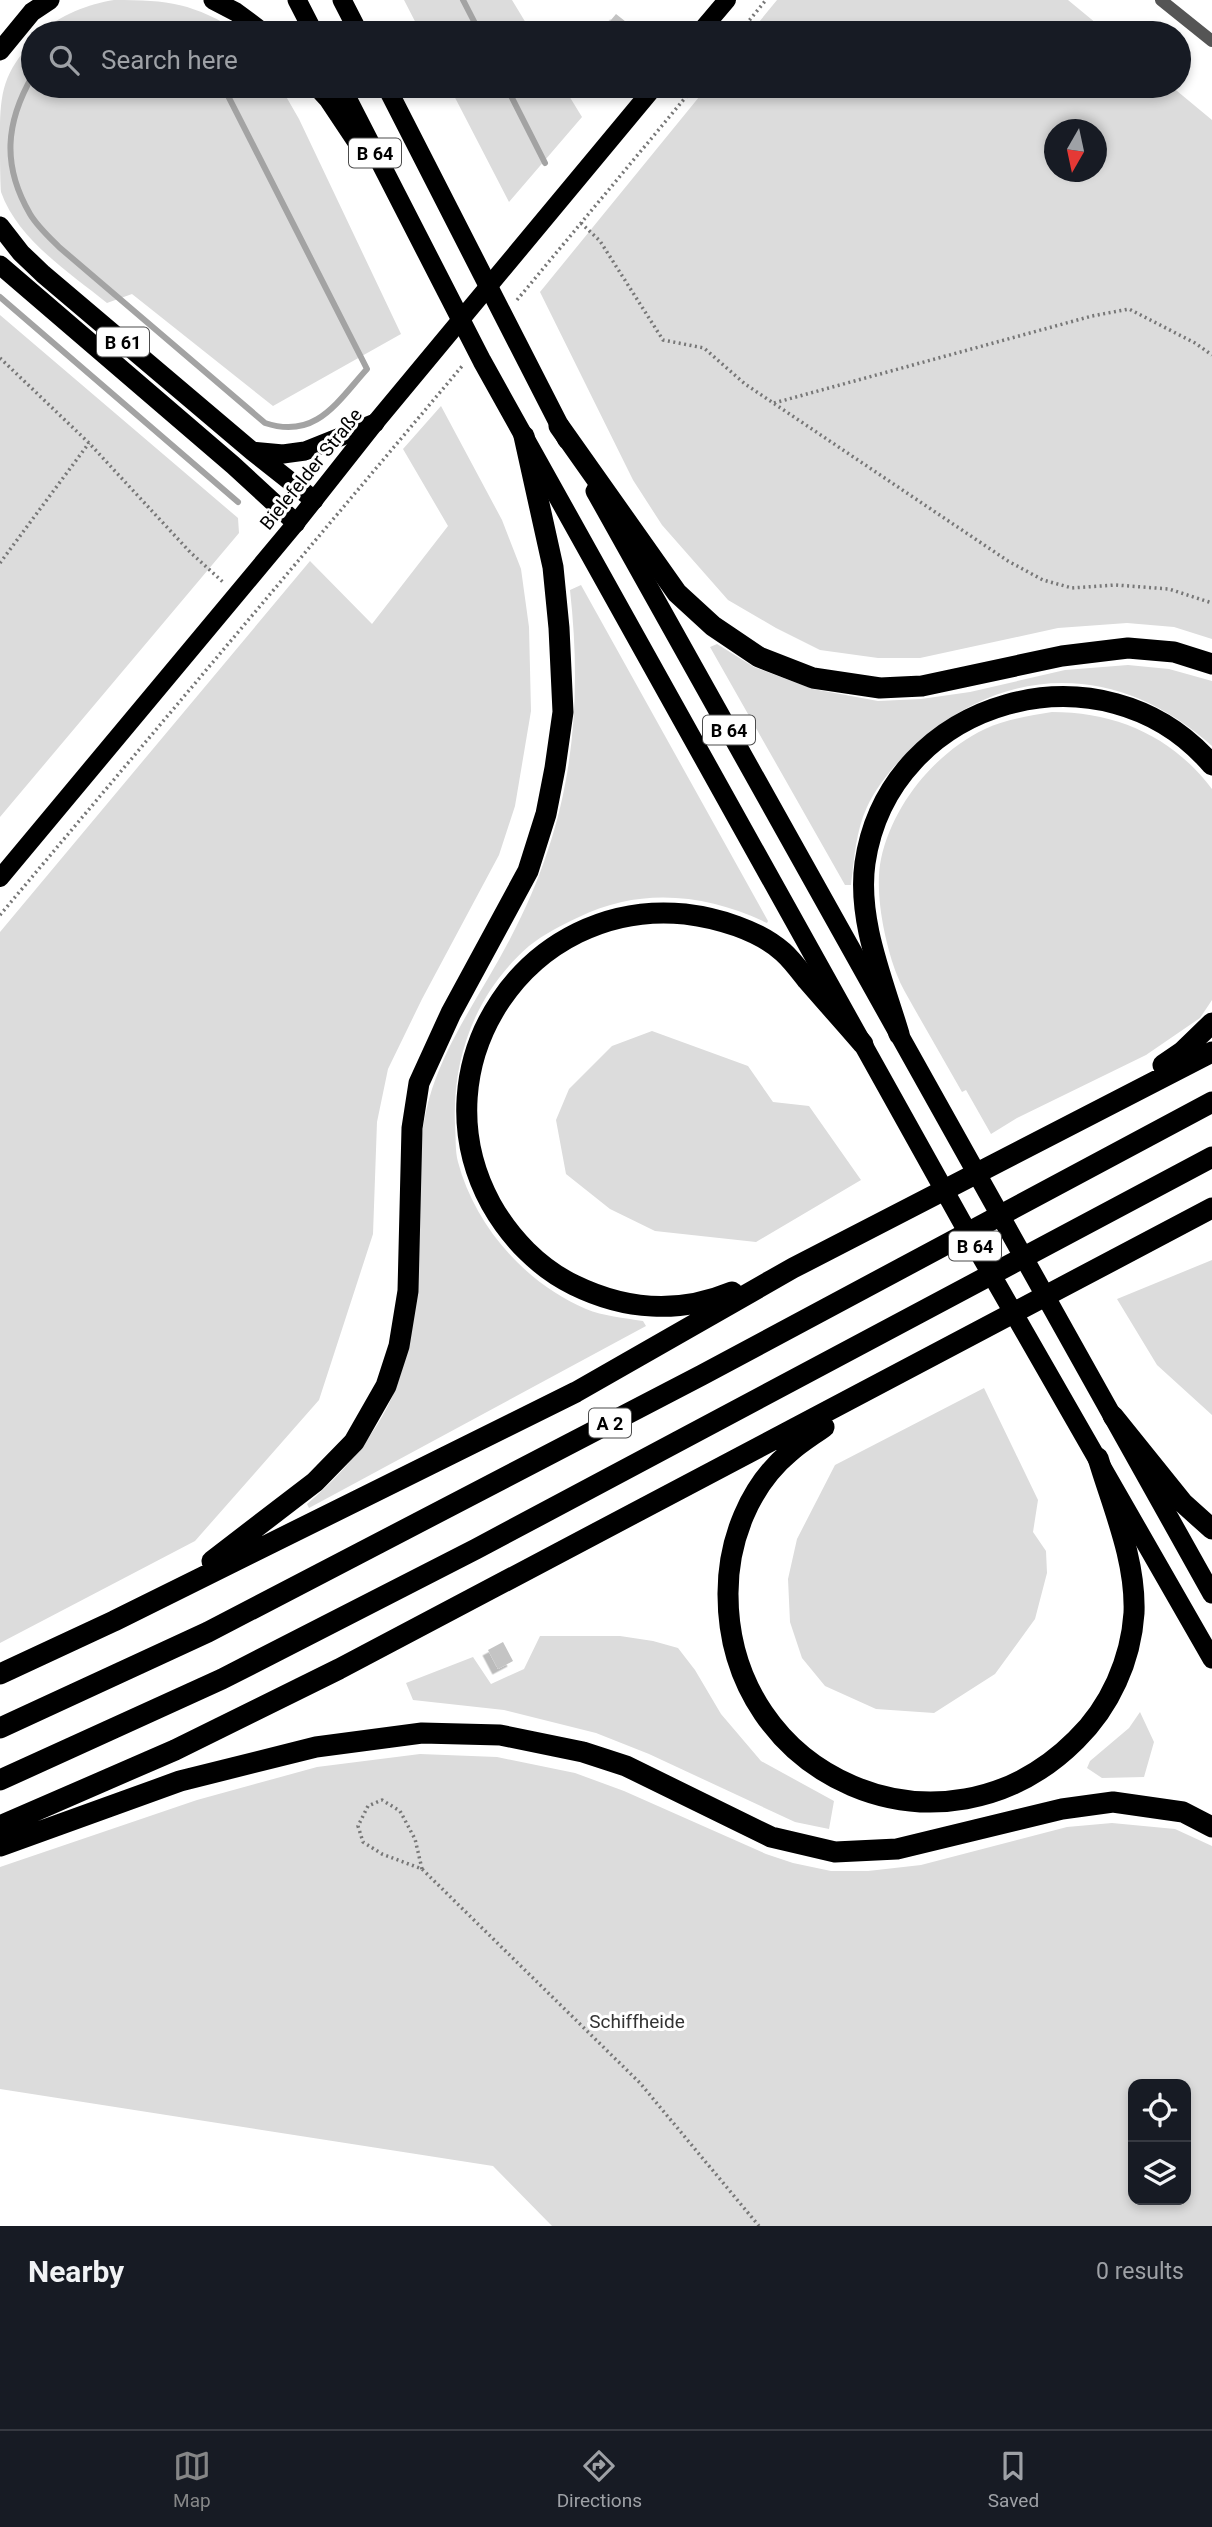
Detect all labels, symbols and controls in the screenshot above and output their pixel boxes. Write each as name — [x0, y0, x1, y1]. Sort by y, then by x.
search box — [21, 21, 1191, 98]
icon: search — [45, 41, 83, 79]
text: Search here — [101, 45, 238, 75]
north arrow — [1044, 119, 1107, 182]
road number: B 64 — [349, 138, 401, 168]
road number: B 61 — [97, 328, 149, 356]
street label: Bielefelder Straße — [255, 404, 367, 534]
road number: B 64 — [703, 716, 755, 744]
road number: B 64 — [949, 1232, 1001, 1260]
road number: A 2 — [589, 1408, 631, 1438]
park label: Schiffheide — [589, 2010, 685, 2033]
map controls — [1128, 2079, 1191, 2205]
button: locate — [1128, 2079, 1191, 2142]
button: layers — [1128, 2142, 1191, 2205]
text: Nearby — [28, 2254, 124, 2289]
text: 0 results — [1096, 2258, 1184, 2285]
tab: Map — [173, 2447, 211, 2512]
tab: Directions — [557, 2447, 642, 2512]
tab: Saved — [988, 2447, 1039, 2512]

